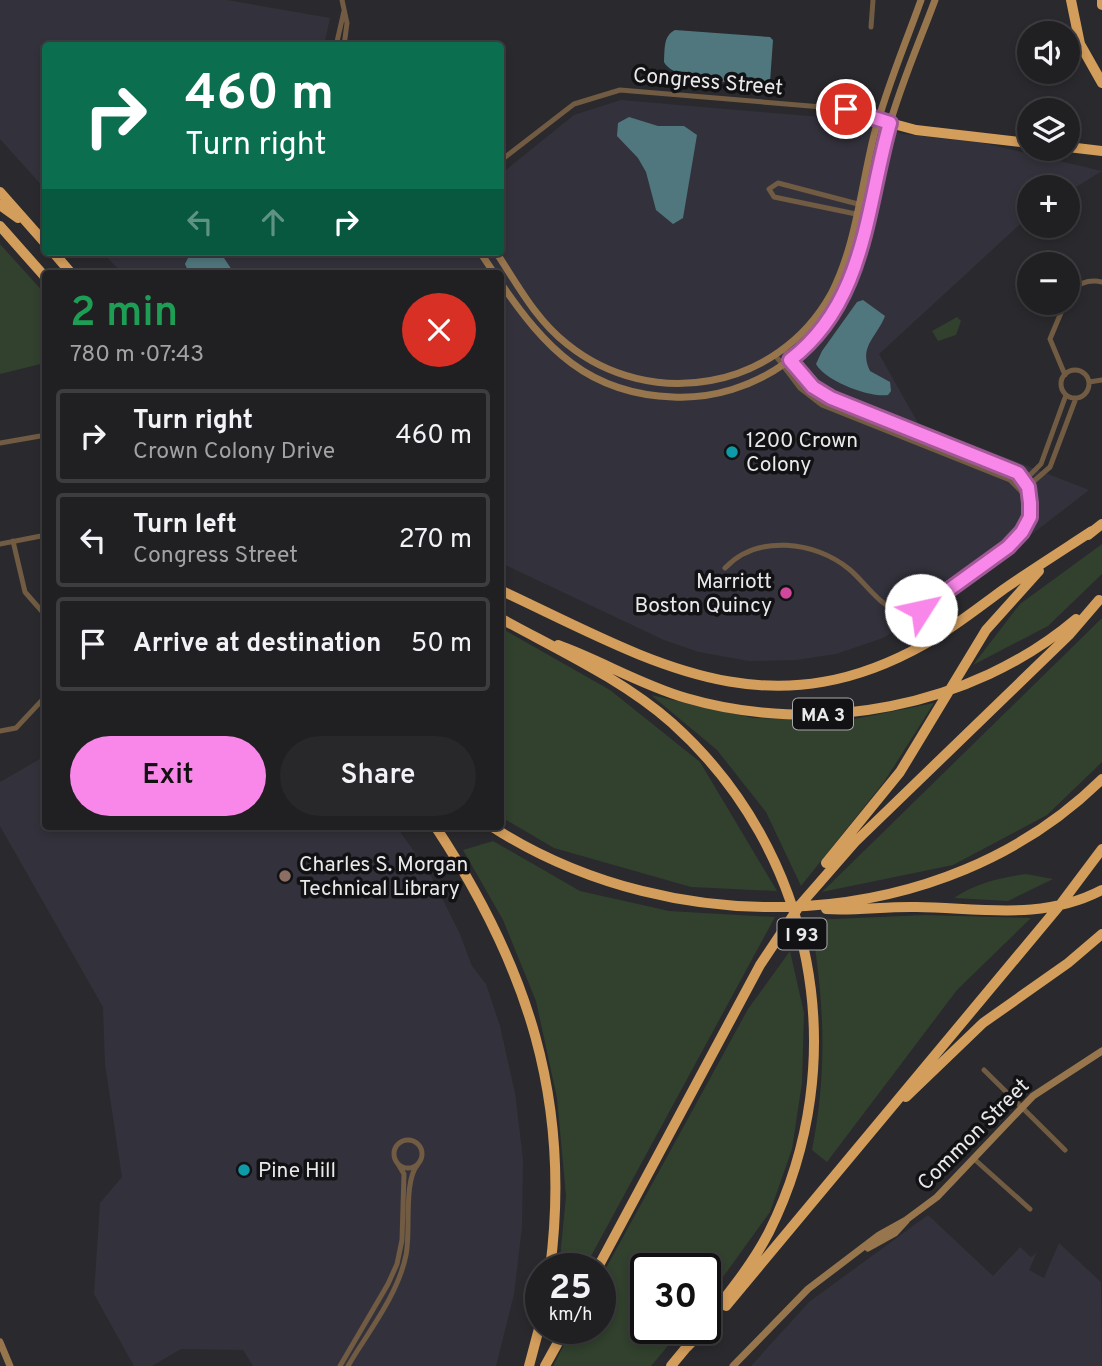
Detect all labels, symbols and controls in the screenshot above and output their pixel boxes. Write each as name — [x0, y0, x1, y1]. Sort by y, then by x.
map controls — [1017, 21, 1080, 315]
button: sound — [1017, 21, 1080, 84]
street label: Congress Street — [632, 62, 784, 103]
text: 460 m — [185, 65, 334, 127]
icon: right — [70, 70, 161, 161]
pin — [816, 79, 876, 139]
icon: arrive — [827, 90, 865, 128]
button: layers — [1017, 98, 1080, 161]
text: Turn right — [185, 126, 327, 166]
button: + — [1017, 175, 1080, 238]
icon: left — [181, 203, 219, 241]
icon: ahead — [254, 203, 292, 241]
icon: right — [327, 203, 365, 241]
button: − — [1017, 252, 1080, 315]
text: 2 min — [70, 288, 178, 341]
button: close — [402, 293, 476, 367]
text: 780 m · 07:43 — [70, 341, 204, 370]
text: Turn right — [133, 405, 253, 438]
icon: right — [74, 417, 112, 455]
text: 460 m — [396, 420, 472, 453]
place label: 1200 Crown Colony — [746, 428, 858, 479]
text: Crown Colony Drive — [133, 438, 335, 467]
marker: 1200 Crown Colony — [724, 444, 740, 460]
text: Turn left — [133, 509, 237, 542]
icon: left — [74, 521, 112, 559]
text: 270 m — [399, 524, 472, 557]
text: Congress Street — [133, 542, 298, 571]
place label: Marriott Boston Quincy — [634, 569, 772, 620]
position arrow — [884, 573, 958, 647]
marker: Marriott Boston Quincy — [778, 585, 794, 601]
icon: arrive — [74, 625, 112, 663]
text: Arrive at destination — [133, 628, 381, 661]
text: 50 m — [411, 628, 472, 661]
road number: MA 3 — [793, 698, 853, 730]
button: Exit — [70, 736, 266, 816]
button: Share — [280, 736, 476, 816]
place label: Charles S. Morgan Technical Library — [299, 852, 468, 903]
marker: Charles S. Morgan Technical Library — [277, 868, 293, 884]
road number: I 93 — [778, 918, 826, 950]
street label: Common Street — [912, 1073, 1036, 1197]
place label: Pine Hill — [258, 1158, 336, 1185]
marker: Pine Hill — [236, 1162, 252, 1178]
speed limit sign: 30 — [630, 1253, 721, 1344]
text: 25 — [549, 1267, 592, 1311]
text: km/h — [549, 1304, 592, 1327]

